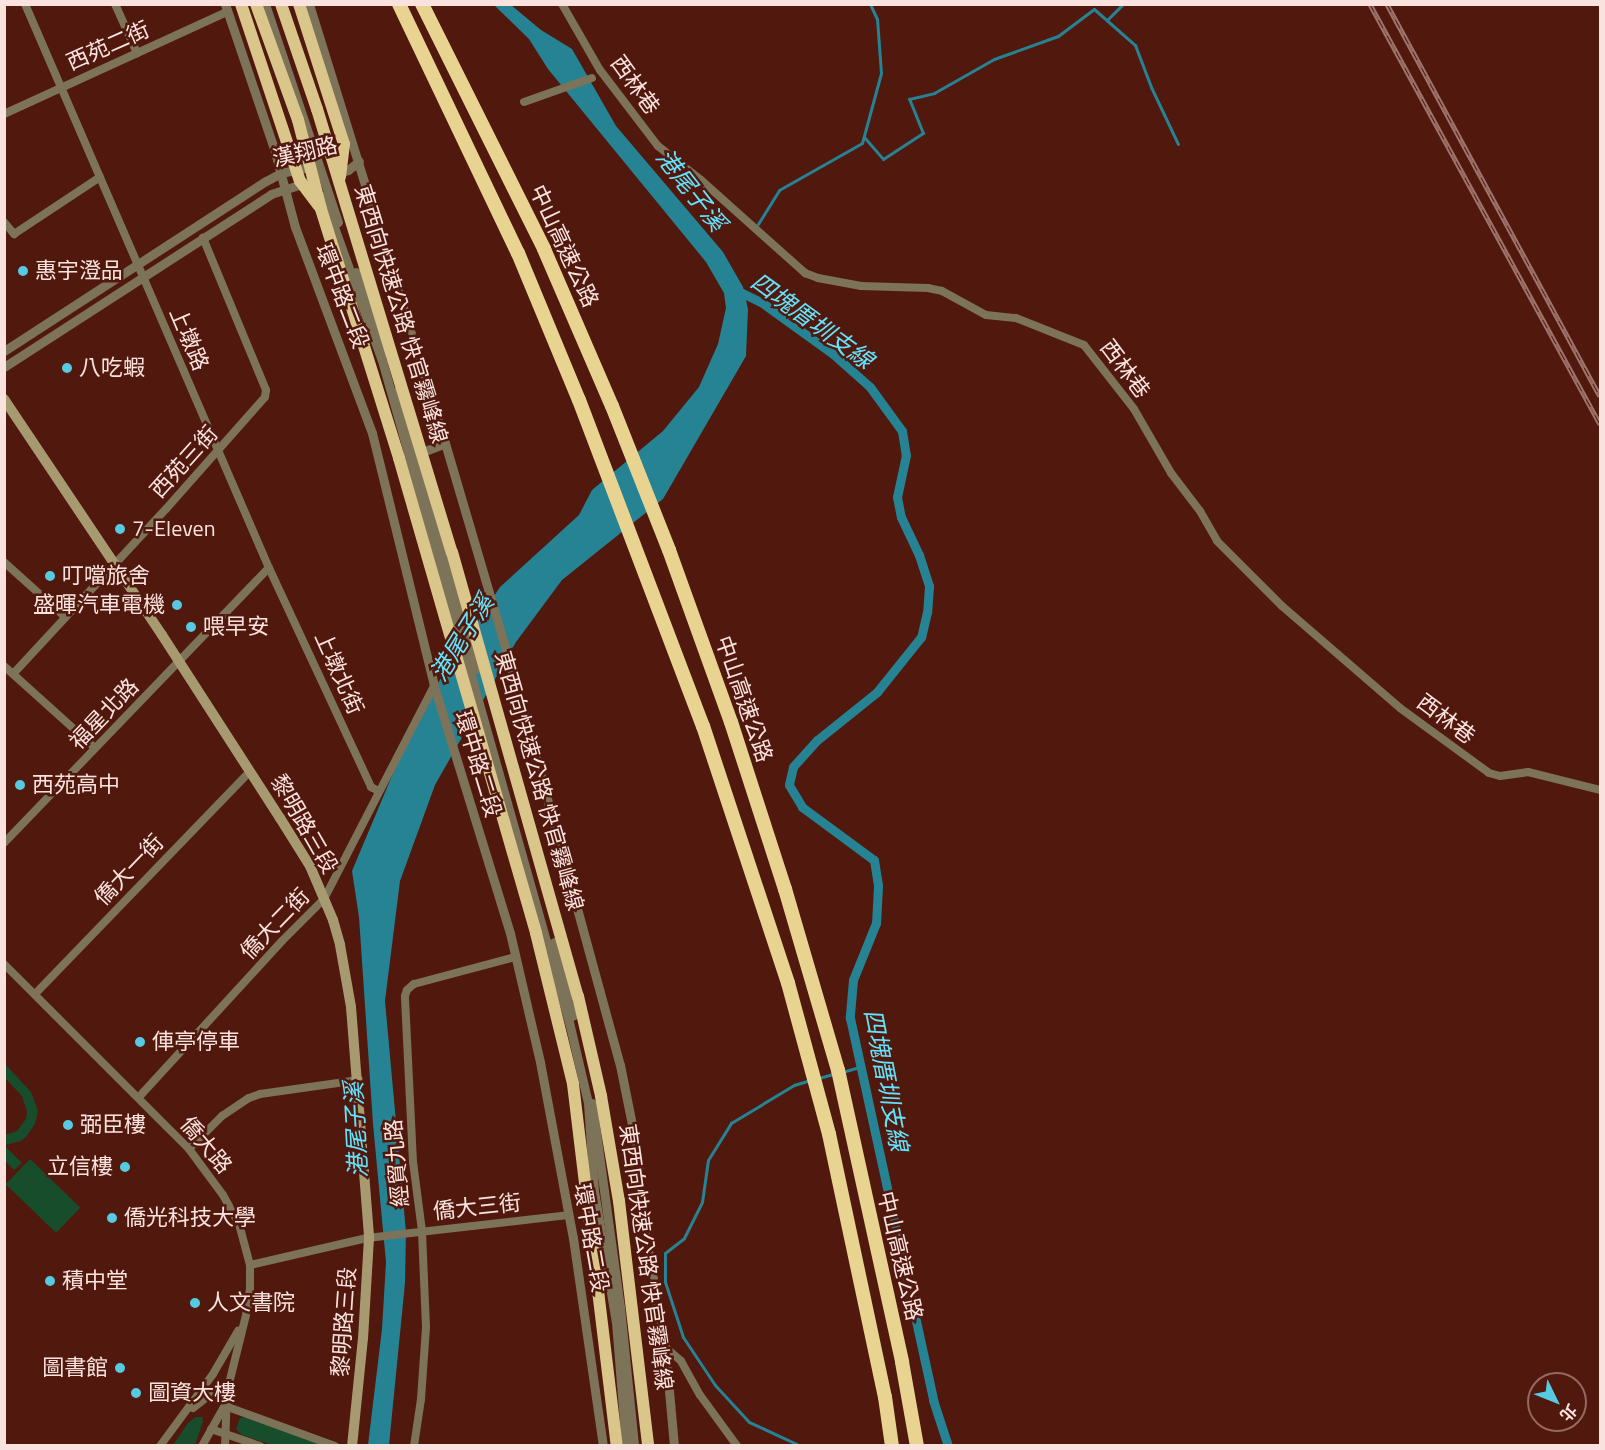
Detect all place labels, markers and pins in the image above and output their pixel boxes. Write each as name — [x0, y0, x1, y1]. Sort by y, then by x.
place label: 惠宇澄品 — [35, 258, 123, 284]
marker: 惠宇澄品 — [16, 264, 30, 278]
place label: 八吃蝦 — [79, 355, 145, 381]
marker: 八吃蝦 — [60, 361, 74, 375]
place label: 7-Eleven — [132, 516, 215, 542]
marker: 7-Eleven — [113, 522, 127, 536]
place label: 叮噹旅舍 — [62, 563, 150, 589]
marker: 叮噹旅舍 — [43, 569, 57, 583]
place label: 盛暉汽車電機 — [33, 592, 165, 618]
marker: 盛暉汽車電機 — [170, 598, 184, 612]
place label: 喂早安 — [203, 614, 269, 640]
marker: 喂早安 — [184, 620, 198, 634]
place label: 西苑高中 — [32, 772, 120, 798]
marker: 西苑高中 — [13, 778, 27, 792]
place label: 俥亭停車 — [152, 1029, 240, 1055]
marker: 俥亭停車 — [133, 1035, 147, 1049]
place label: 弼臣樓 — [80, 1112, 146, 1138]
marker: 弼臣樓 — [61, 1118, 75, 1132]
place label: 立信樓 — [47, 1154, 113, 1180]
marker: 立信樓 — [118, 1160, 132, 1174]
place label: 僑光科技大學 — [124, 1205, 256, 1231]
marker: 僑光科技大學 — [105, 1211, 119, 1225]
place label: 積中堂 — [62, 1268, 128, 1294]
marker: 積中堂 — [43, 1274, 57, 1288]
place label: 人文書院 — [207, 1290, 295, 1316]
marker: 人文書院 — [188, 1296, 202, 1310]
place label: 圖書館 — [42, 1355, 108, 1381]
marker: 圖書館 — [113, 1361, 127, 1375]
place label: 圖資大樓 — [148, 1380, 236, 1406]
marker: 圖資大樓 — [129, 1386, 143, 1400]

